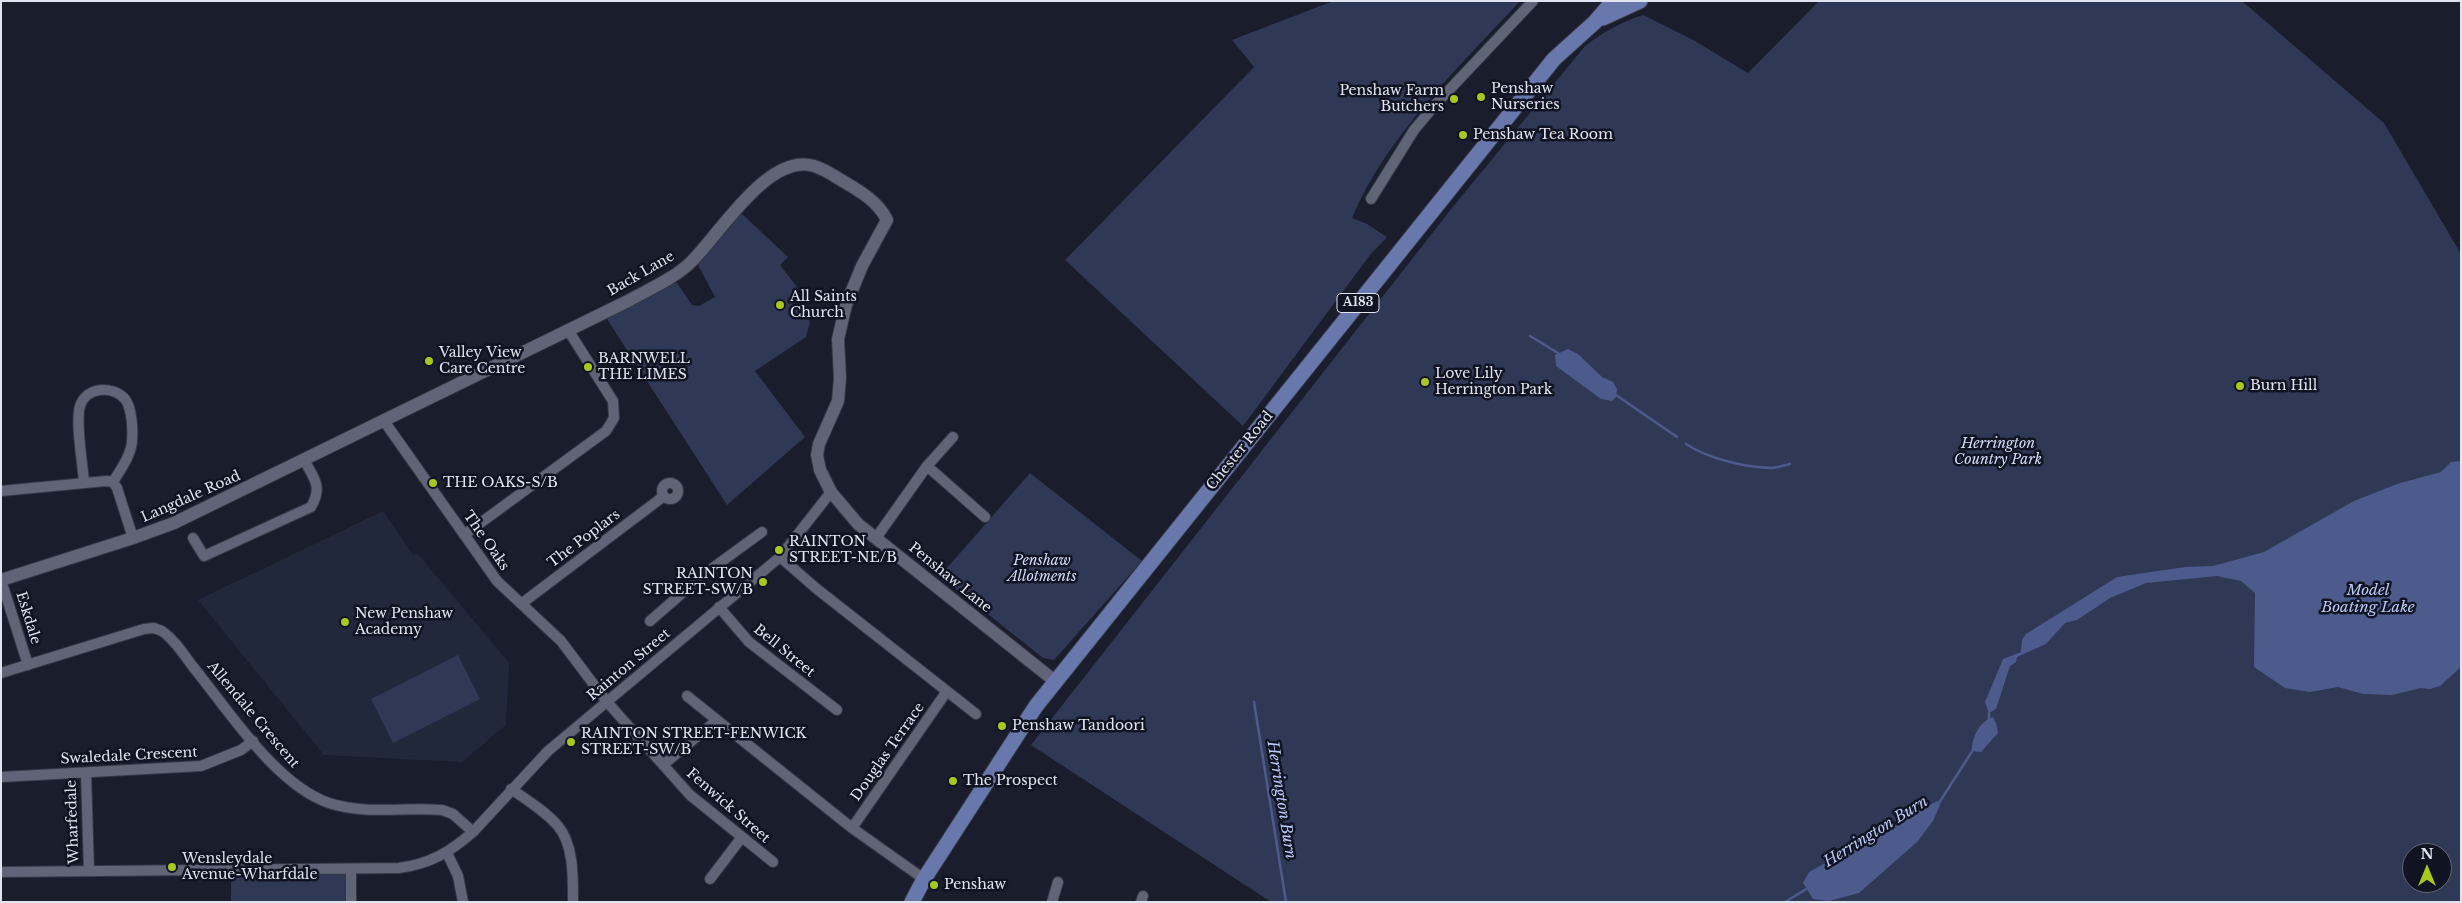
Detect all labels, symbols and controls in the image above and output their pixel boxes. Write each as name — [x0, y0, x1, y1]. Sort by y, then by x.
place label: Penshaw Nurseries — [1491, 81, 1560, 114]
place label: Penshaw Farm Butchers — [1339, 83, 1444, 115]
marker: Penshaw Nurseries — [1475, 91, 1487, 103]
marker: Penshaw Farm Butchers — [1448, 93, 1460, 105]
place label: Penshaw Tea Room — [1473, 127, 1613, 143]
marker: Penshaw Tea Room — [1457, 129, 1469, 141]
street label: Back Lane — [605, 248, 677, 300]
place label: All Saints Church — [790, 289, 857, 322]
road number: A183 — [1337, 294, 1379, 312]
marker: All Saints Church — [774, 299, 786, 311]
place label: Valley View Care Centre — [439, 345, 525, 378]
place label: BARNWELL THE LIMES — [598, 351, 690, 384]
marker: Valley View Care Centre — [423, 355, 435, 367]
marker: BARNWELL THE LIMES — [582, 361, 594, 373]
place label: Love Lily Herrington Park — [1435, 366, 1552, 398]
marker: Love Lily Herrington Park — [1419, 376, 1431, 388]
place label: Burn Hill — [2250, 378, 2317, 394]
marker: Burn Hill — [2234, 380, 2246, 392]
street label: Chester Road — [1203, 408, 1277, 494]
park label: Herrington Country Park — [1954, 436, 2042, 468]
street label: Langdale Road — [139, 468, 243, 526]
place label: THE OAKS-S/B — [443, 475, 558, 491]
marker: THE OAKS-S/B — [427, 477, 439, 489]
street label: The Poplars — [545, 506, 623, 572]
street label: The Oaks — [459, 508, 513, 574]
place label: RAINTON STREET-NE/B — [789, 534, 897, 566]
street label: Penshaw Lane — [905, 539, 995, 617]
marker: RAINTON STREET-NE/B — [773, 544, 785, 556]
park label: Penshaw Allotments — [1007, 553, 1077, 586]
place label: RAINTON STREET-SW/B — [643, 566, 753, 598]
marker: RAINTON STREET-SW/B — [757, 576, 769, 588]
water label: Model Boating Lake — [2321, 582, 2415, 617]
street label: Eskdale — [12, 590, 44, 646]
place label: New Penshaw Academy — [355, 606, 453, 638]
marker: New Penshaw Academy — [339, 616, 351, 628]
street label: Bell Street — [750, 621, 818, 681]
street label: Rainton Street — [584, 625, 674, 705]
street label: Allendale Crescent — [204, 658, 302, 772]
street label: Douglas Terrace — [848, 700, 928, 804]
place label: Penshaw Tandoori — [1012, 718, 1145, 734]
marker: Penshaw Tandoori — [996, 720, 1008, 732]
place label: RAINTON STREET-FENWICK STREET-SW/B — [581, 726, 807, 759]
marker: RAINTON STREET-FENWICK STREET-SW/B — [565, 736, 577, 748]
water label: Herrington Burn — [1263, 740, 1299, 860]
street label: Swaledale Crescent — [60, 744, 198, 768]
street label: Fenwick Street — [683, 765, 773, 847]
place label: The Prospect — [963, 773, 1058, 789]
marker: The Prospect — [947, 775, 959, 787]
street label: Wharfedale — [63, 780, 83, 864]
water label: Herrington Burn — [1821, 793, 1931, 871]
north arrow — [2402, 843, 2452, 893]
text: N — [2420, 845, 2434, 863]
place label: Wensleydale Avenue-Wharfdale — [182, 851, 317, 884]
marker: Wensleydale Avenue-Wharfdale — [166, 861, 178, 873]
place label: Penshaw — [944, 877, 1006, 893]
marker: Penshaw — [928, 879, 940, 891]

